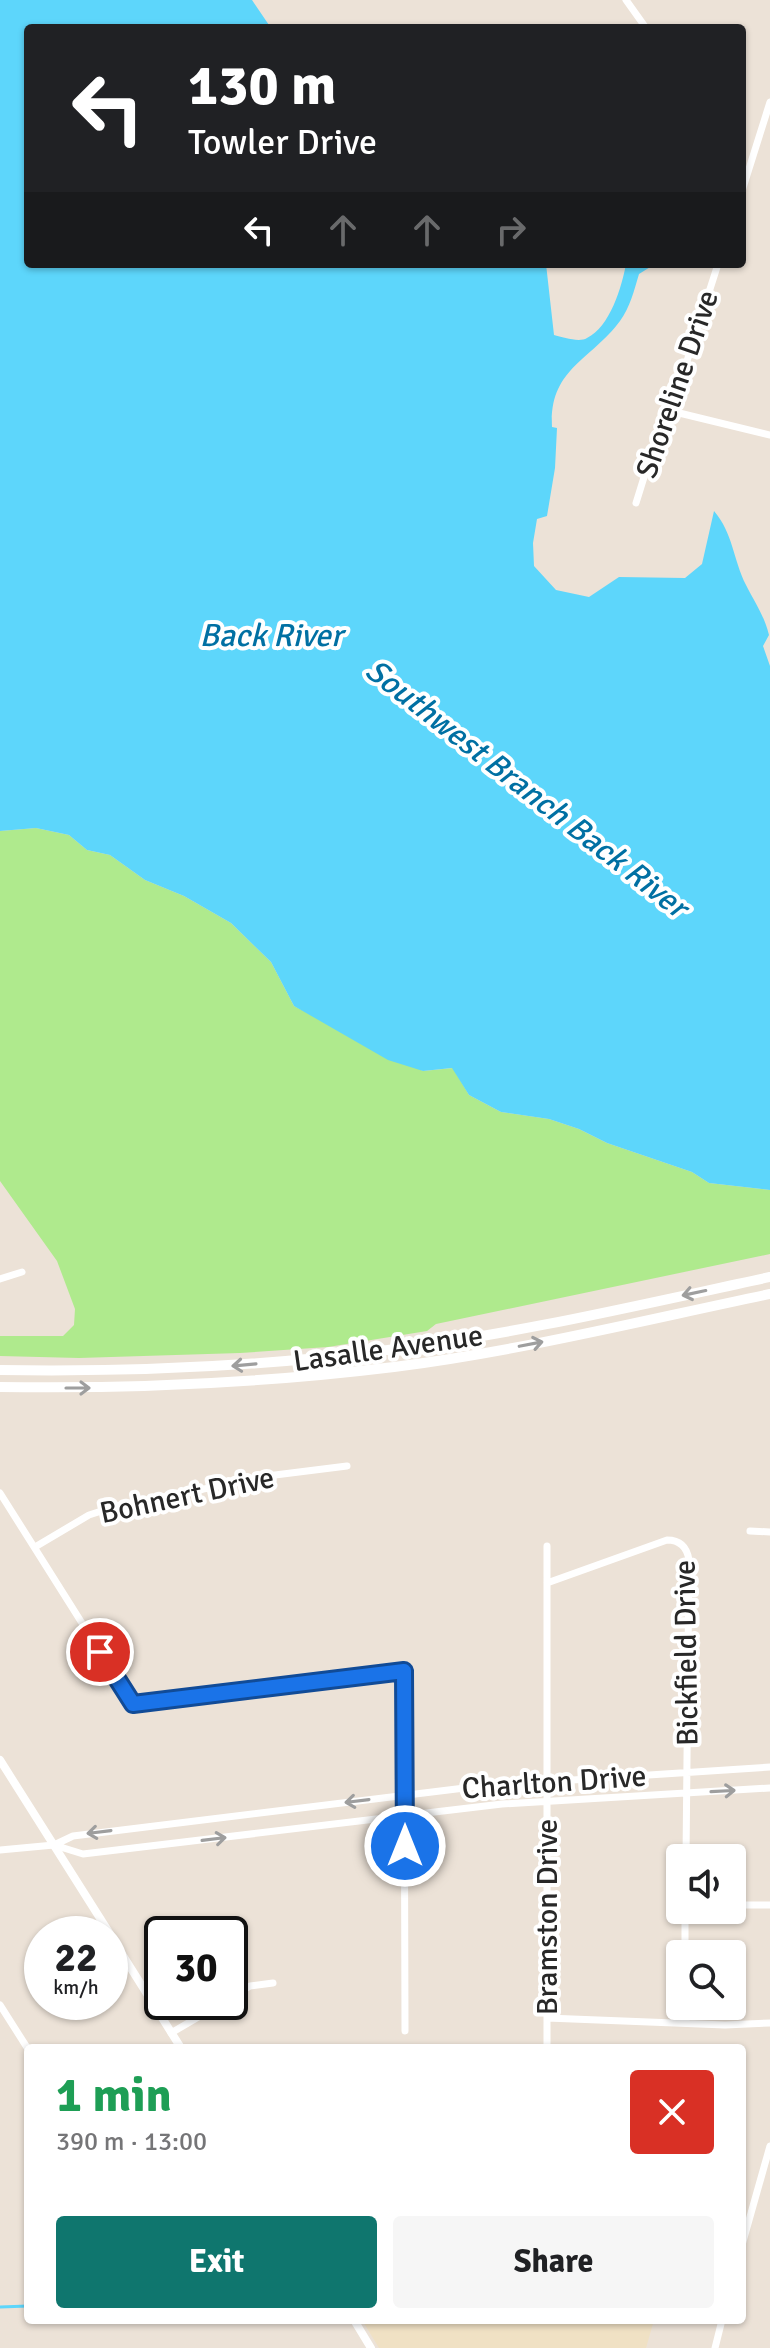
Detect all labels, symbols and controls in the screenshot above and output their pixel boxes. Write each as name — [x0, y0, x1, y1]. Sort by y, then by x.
text: 130 m — [188, 51, 336, 120]
icon: left — [56, 56, 160, 160]
text: Towler Drive — [188, 120, 377, 165]
icon: left — [237, 208, 281, 252]
icon: ahead — [321, 208, 365, 252]
icon: ahead — [405, 208, 449, 252]
icon: right — [489, 208, 533, 252]
street label: Shoreline Drive — [628, 285, 727, 483]
water label: Back River — [199, 616, 347, 655]
water label: Southwest Branch Back River — [358, 651, 699, 929]
one-way arrow — [681, 1286, 707, 1301]
street label: Lasalle Avenue — [291, 1317, 485, 1380]
one-way arrow — [518, 1335, 543, 1350]
one-way arrow — [231, 1358, 258, 1373]
one-way arrow — [64, 1380, 91, 1396]
street label: Bohnert Drive — [97, 1459, 278, 1532]
street label: Bickfield Drive — [666, 1560, 707, 1746]
pin — [66, 1618, 134, 1686]
icon: arrive — [78, 1630, 122, 1674]
street label: Charlton Drive — [461, 1758, 648, 1807]
one-way arrow — [709, 1783, 736, 1798]
one-way arrow — [345, 1793, 371, 1808]
position arrow — [363, 1804, 447, 1888]
street label: Bramston Drive — [529, 1819, 566, 2015]
one-way arrow — [87, 1825, 113, 1840]
one-way arrow — [200, 1831, 226, 1846]
map controls — [666, 1844, 746, 2020]
button: sound — [666, 1844, 746, 1924]
speed limit sign: 30 — [144, 1916, 248, 2020]
text: 22 — [54, 1933, 98, 1983]
button: search — [666, 1940, 746, 2020]
text: km/h — [53, 1975, 99, 2000]
text: 1 min — [56, 2066, 172, 2125]
button: close — [630, 2070, 714, 2154]
text: 390 m · 13:00 — [56, 2126, 207, 2158]
button: Exit — [56, 2216, 377, 2308]
button: Share — [393, 2216, 714, 2308]

